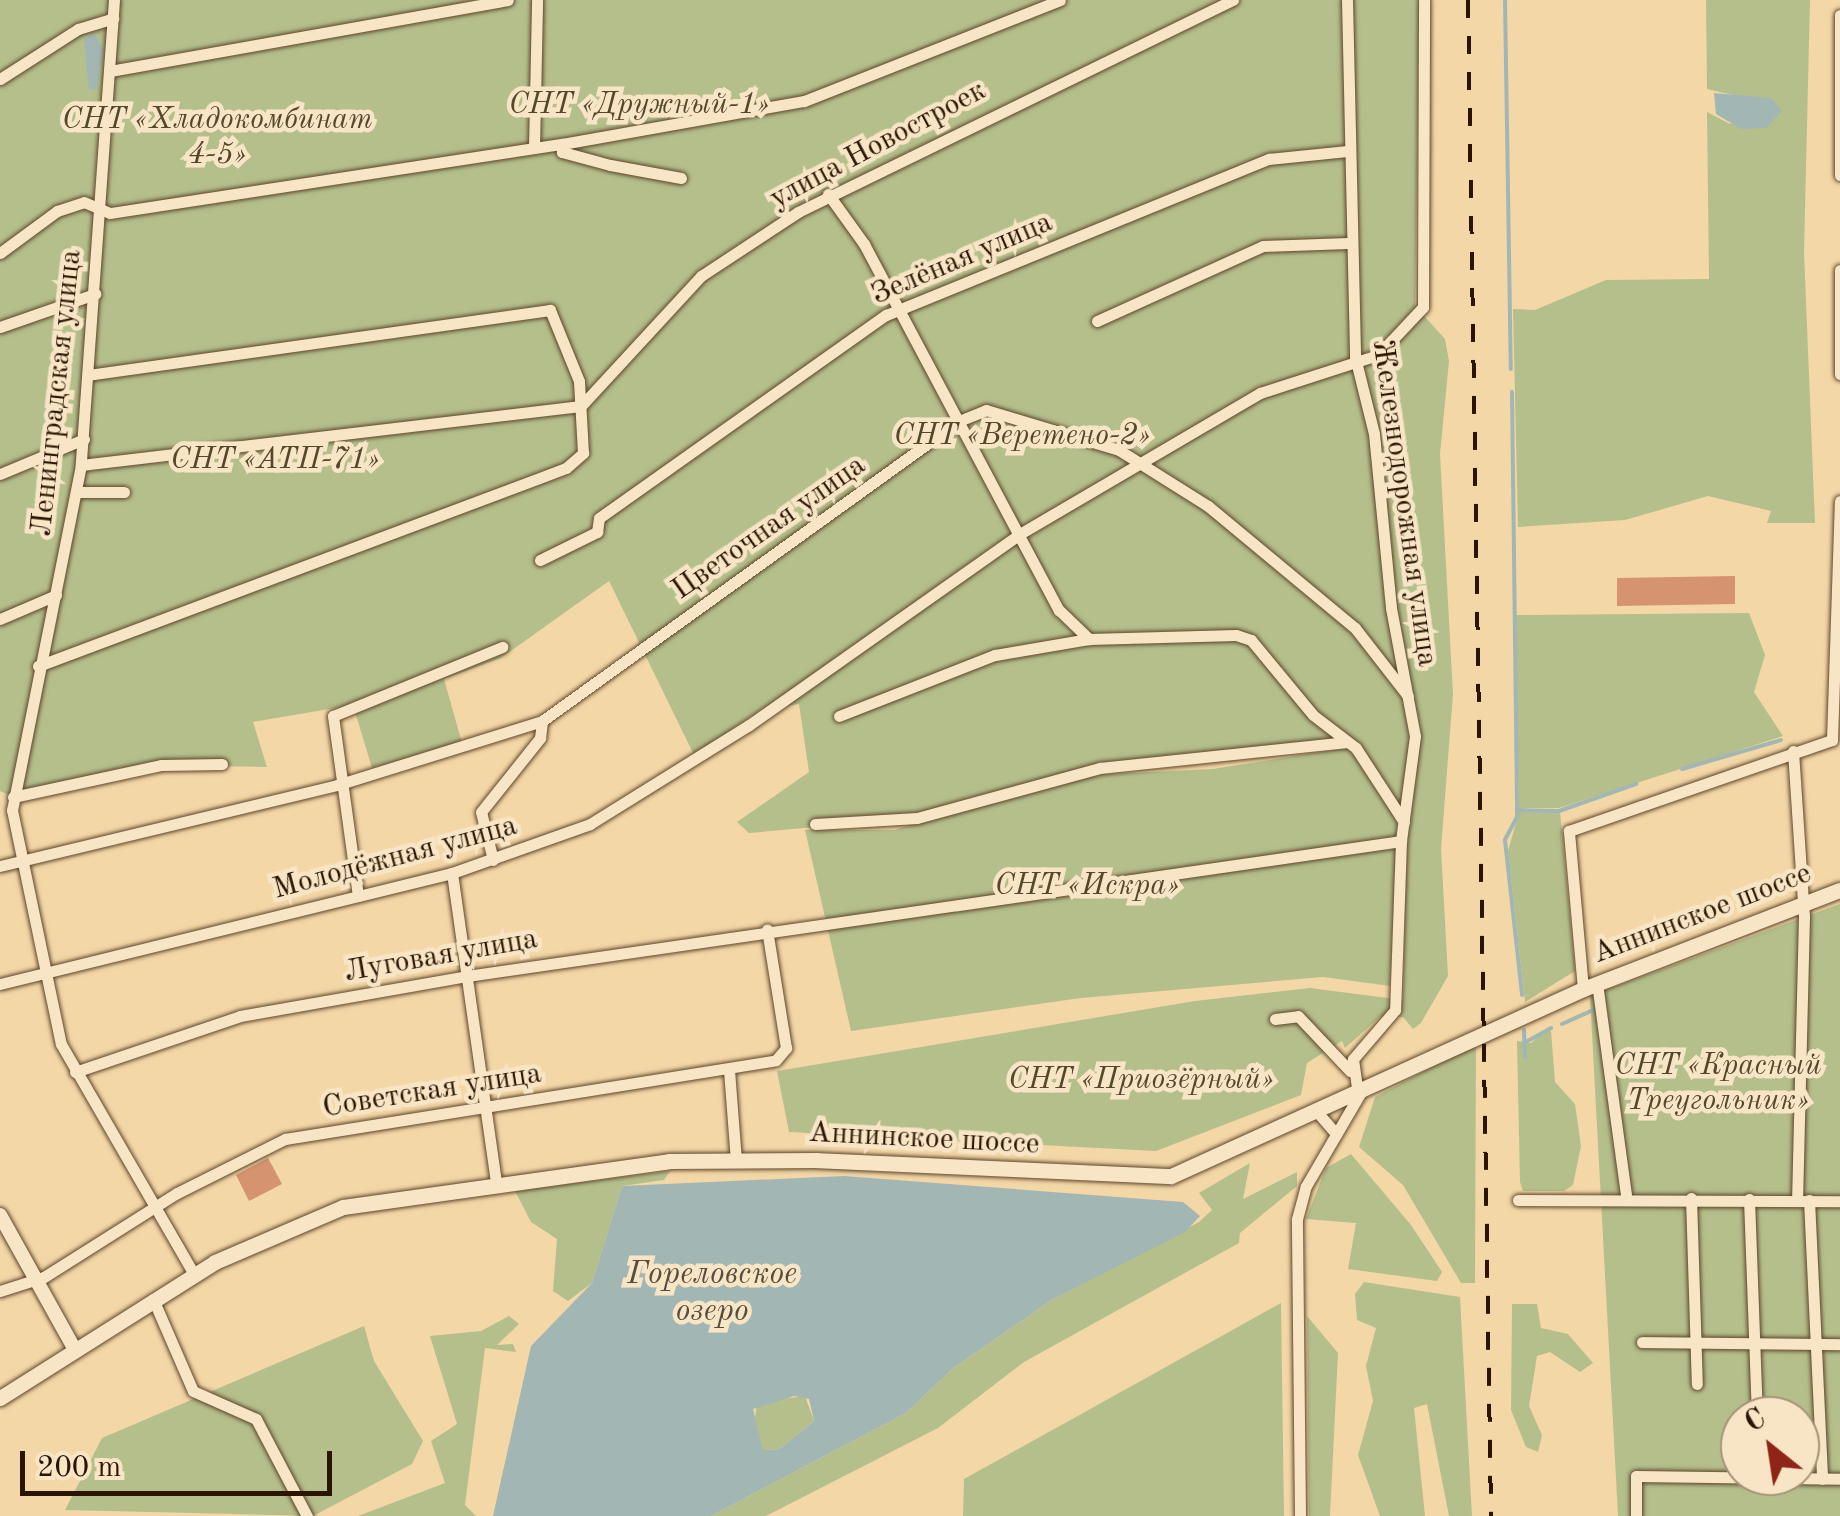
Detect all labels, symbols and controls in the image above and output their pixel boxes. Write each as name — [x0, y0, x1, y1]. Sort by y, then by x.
street label: улица Новостроек — [764, 73, 992, 217]
park label: СНТ «Дружный-1» — [509, 87, 769, 123]
park label: СНТ «Хладокомбинат 4-5» — [62, 102, 372, 172]
street label: Зелёная улица — [866, 205, 1058, 313]
street label: Ленинградская улица — [24, 248, 90, 538]
street label: Железнодорожная улица — [1363, 337, 1445, 669]
park label: СНТ «Веретено-2» — [894, 418, 1150, 454]
park label: СНТ «АТП-71» — [170, 442, 380, 478]
street label: Цветочная улица — [665, 448, 873, 608]
street label: Молодёжная улица — [269, 808, 521, 908]
street label: Аннинское шоссе — [1588, 856, 1816, 972]
park label: СНТ «Искра» — [994, 868, 1180, 904]
street label: Луговая улица — [342, 921, 540, 991]
park label: СНТ «Красный Треугольник» — [1614, 1048, 1822, 1118]
street label: Советская улица — [320, 1056, 544, 1126]
park label: СНТ «Приозёрный» — [1008, 1062, 1274, 1098]
street label: Аннинское шоссе — [808, 1115, 1040, 1163]
water label: Гореловское озеро — [627, 1257, 797, 1332]
north arrow — [1720, 1396, 1820, 1496]
text: С — [1741, 1405, 1771, 1439]
scale bar — [25, 1431, 338, 1493]
text: 200 m — [37, 1453, 121, 1483]

